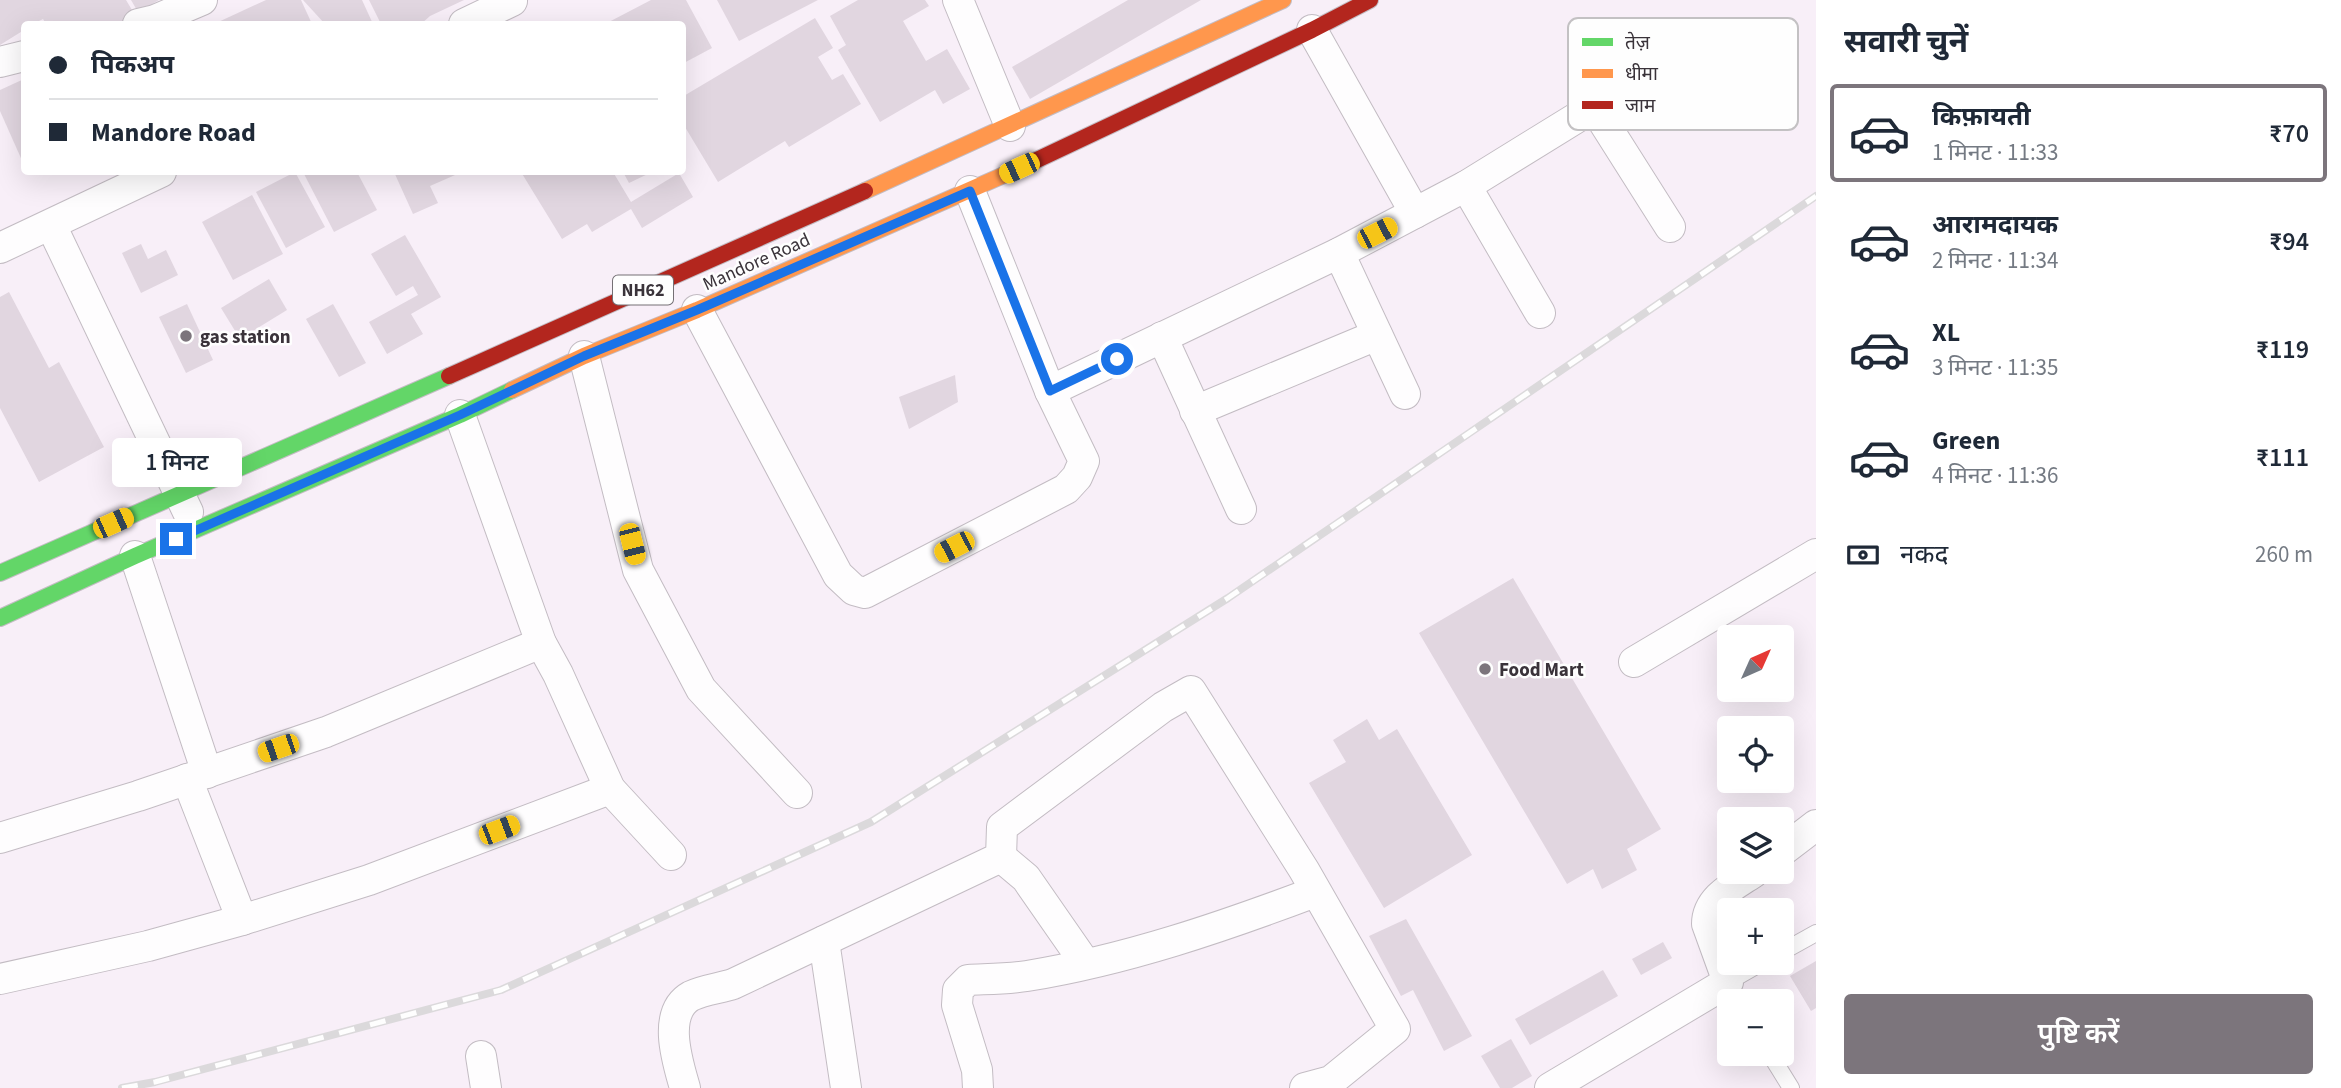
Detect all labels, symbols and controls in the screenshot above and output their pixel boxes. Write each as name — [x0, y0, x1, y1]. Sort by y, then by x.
legend — [1568, 18, 1798, 130]
text: सवारी चुनें — [1844, 19, 1968, 65]
text: तेज़ — [1625, 30, 1651, 57]
text: पिकअप — [91, 46, 174, 83]
text: धीमा — [1625, 61, 1659, 88]
text: जाम — [1625, 93, 1656, 120]
text: किफ़ायती — [1932, 98, 2031, 135]
icon: car — [1848, 102, 1911, 165]
text: Mandore Road — [91, 114, 256, 151]
text: ₹70 — [2269, 115, 2309, 152]
text: 1 मिनट · 11:33 — [1932, 136, 2058, 169]
car — [996, 150, 1043, 186]
text: आरामदायक — [1932, 206, 2058, 243]
icon: car — [1848, 210, 1911, 273]
car — [1354, 214, 1401, 252]
text: ₹94 — [2269, 223, 2309, 260]
street label: Mandore Road — [699, 227, 815, 298]
text: 2 मिनट · 11:34 — [1932, 244, 2058, 277]
road number: NH62 — [613, 276, 673, 304]
text: XL — [1932, 314, 1960, 351]
icon: car — [1848, 318, 1911, 381]
place label: gas station — [200, 324, 291, 351]
marker: gas station — [178, 328, 194, 344]
text: ₹119 — [2256, 331, 2309, 368]
route start — [1101, 343, 1133, 375]
text: 3 मिनट · 11:35 — [1932, 351, 2058, 384]
text: Green — [1932, 422, 2000, 459]
icon: car — [1848, 426, 1911, 489]
callout: 1 मिनट — [111, 438, 241, 486]
text: ₹111 — [2256, 439, 2309, 476]
text: 1 मिनट — [145, 446, 209, 479]
text: 4 मिनट · 11:36 — [1932, 459, 2058, 492]
car — [90, 505, 137, 541]
car — [617, 521, 648, 567]
route end — [160, 523, 192, 555]
car — [931, 528, 978, 566]
icon: cash — [1844, 536, 1882, 574]
text: नकद — [1900, 536, 1948, 573]
text: 260 m — [2255, 538, 2313, 571]
north arrow — [1717, 625, 1794, 702]
map controls — [1717, 625, 1794, 1066]
place label: Food Mart — [1499, 657, 1584, 684]
marker: Food Mart — [1477, 661, 1493, 677]
button: locate — [1717, 716, 1794, 793]
car — [255, 731, 302, 765]
button: layers — [1717, 807, 1794, 884]
car — [476, 813, 523, 847]
button: + — [1717, 898, 1794, 975]
button: − — [1717, 989, 1794, 1066]
button: पुष्टि करें — [1844, 994, 2313, 1074]

